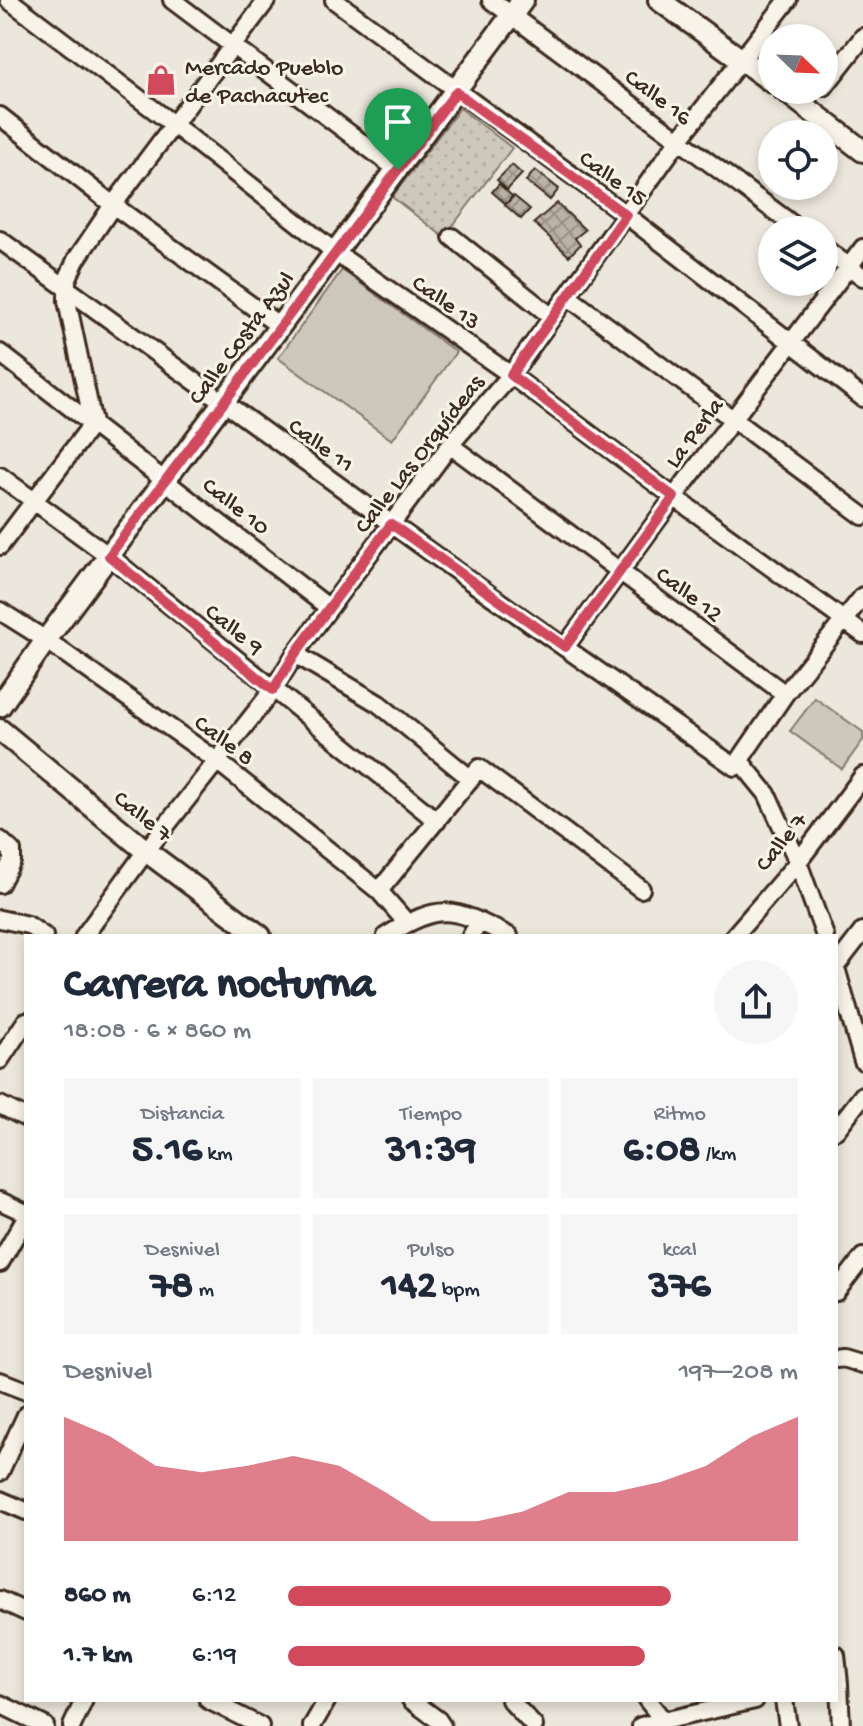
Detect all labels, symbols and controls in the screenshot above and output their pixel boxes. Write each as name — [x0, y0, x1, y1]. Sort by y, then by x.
north arrow — [758, 24, 838, 104]
map controls — [758, 24, 838, 296]
place label: Mercado Pueblo de Pachacutec — [185, 55, 344, 112]
shop icon: Mercado Pueblo de Pachacutec — [144, 63, 178, 97]
street label: Calle 16 — [617, 64, 697, 134]
pin — [364, 88, 432, 170]
icon: arrive — [376, 100, 420, 144]
button: locate — [758, 120, 838, 200]
street label: Calle 15 — [572, 145, 652, 214]
button: layers — [758, 216, 838, 296]
street label: Calle Costa Azul — [183, 267, 302, 411]
street label: Calle 13 — [405, 270, 485, 338]
street label: Calle Las Orquídeas — [350, 369, 493, 541]
street label: La Perla — [660, 393, 732, 475]
street label: Calle 11 — [281, 413, 359, 480]
street label: Calle 10 — [195, 472, 275, 543]
street label: Calle 12 — [649, 561, 727, 631]
street label: Calle 9 — [198, 598, 268, 663]
street label: Calle 8 — [187, 710, 259, 774]
street label: Calle 7 — [106, 785, 178, 851]
street label: Calle 7 — [750, 807, 816, 879]
button: share — [714, 960, 798, 1044]
text: Carrera nocturna — [64, 961, 375, 1013]
text: 18:08 · 6 × 860 m — [64, 1017, 251, 1048]
text: Distancia — [141, 1102, 224, 1128]
text: Tiempo — [400, 1102, 462, 1128]
text: Ritmo — [654, 1102, 706, 1128]
text: 5.16 — [132, 1128, 202, 1175]
text: 31:39 — [386, 1128, 476, 1175]
text: 6:08 — [623, 1128, 700, 1175]
text: km — [202, 1142, 233, 1168]
text: /km — [700, 1142, 736, 1168]
text: Desnivel — [145, 1238, 220, 1264]
text: Pulso — [408, 1238, 454, 1264]
text: kcal — [662, 1238, 697, 1264]
text: 78 — [151, 1264, 193, 1311]
text: 142 — [382, 1264, 437, 1311]
text: 376 — [649, 1264, 711, 1311]
text: m — [193, 1278, 214, 1304]
text: bpm — [437, 1278, 480, 1304]
text: Desnivel — [64, 1358, 153, 1389]
text: 197–208 m — [679, 1358, 798, 1389]
text: 860 m — [64, 1581, 131, 1612]
text: 6:12 — [192, 1581, 237, 1612]
text: 1.7 km — [64, 1641, 132, 1672]
text: 6:19 — [192, 1641, 237, 1672]

